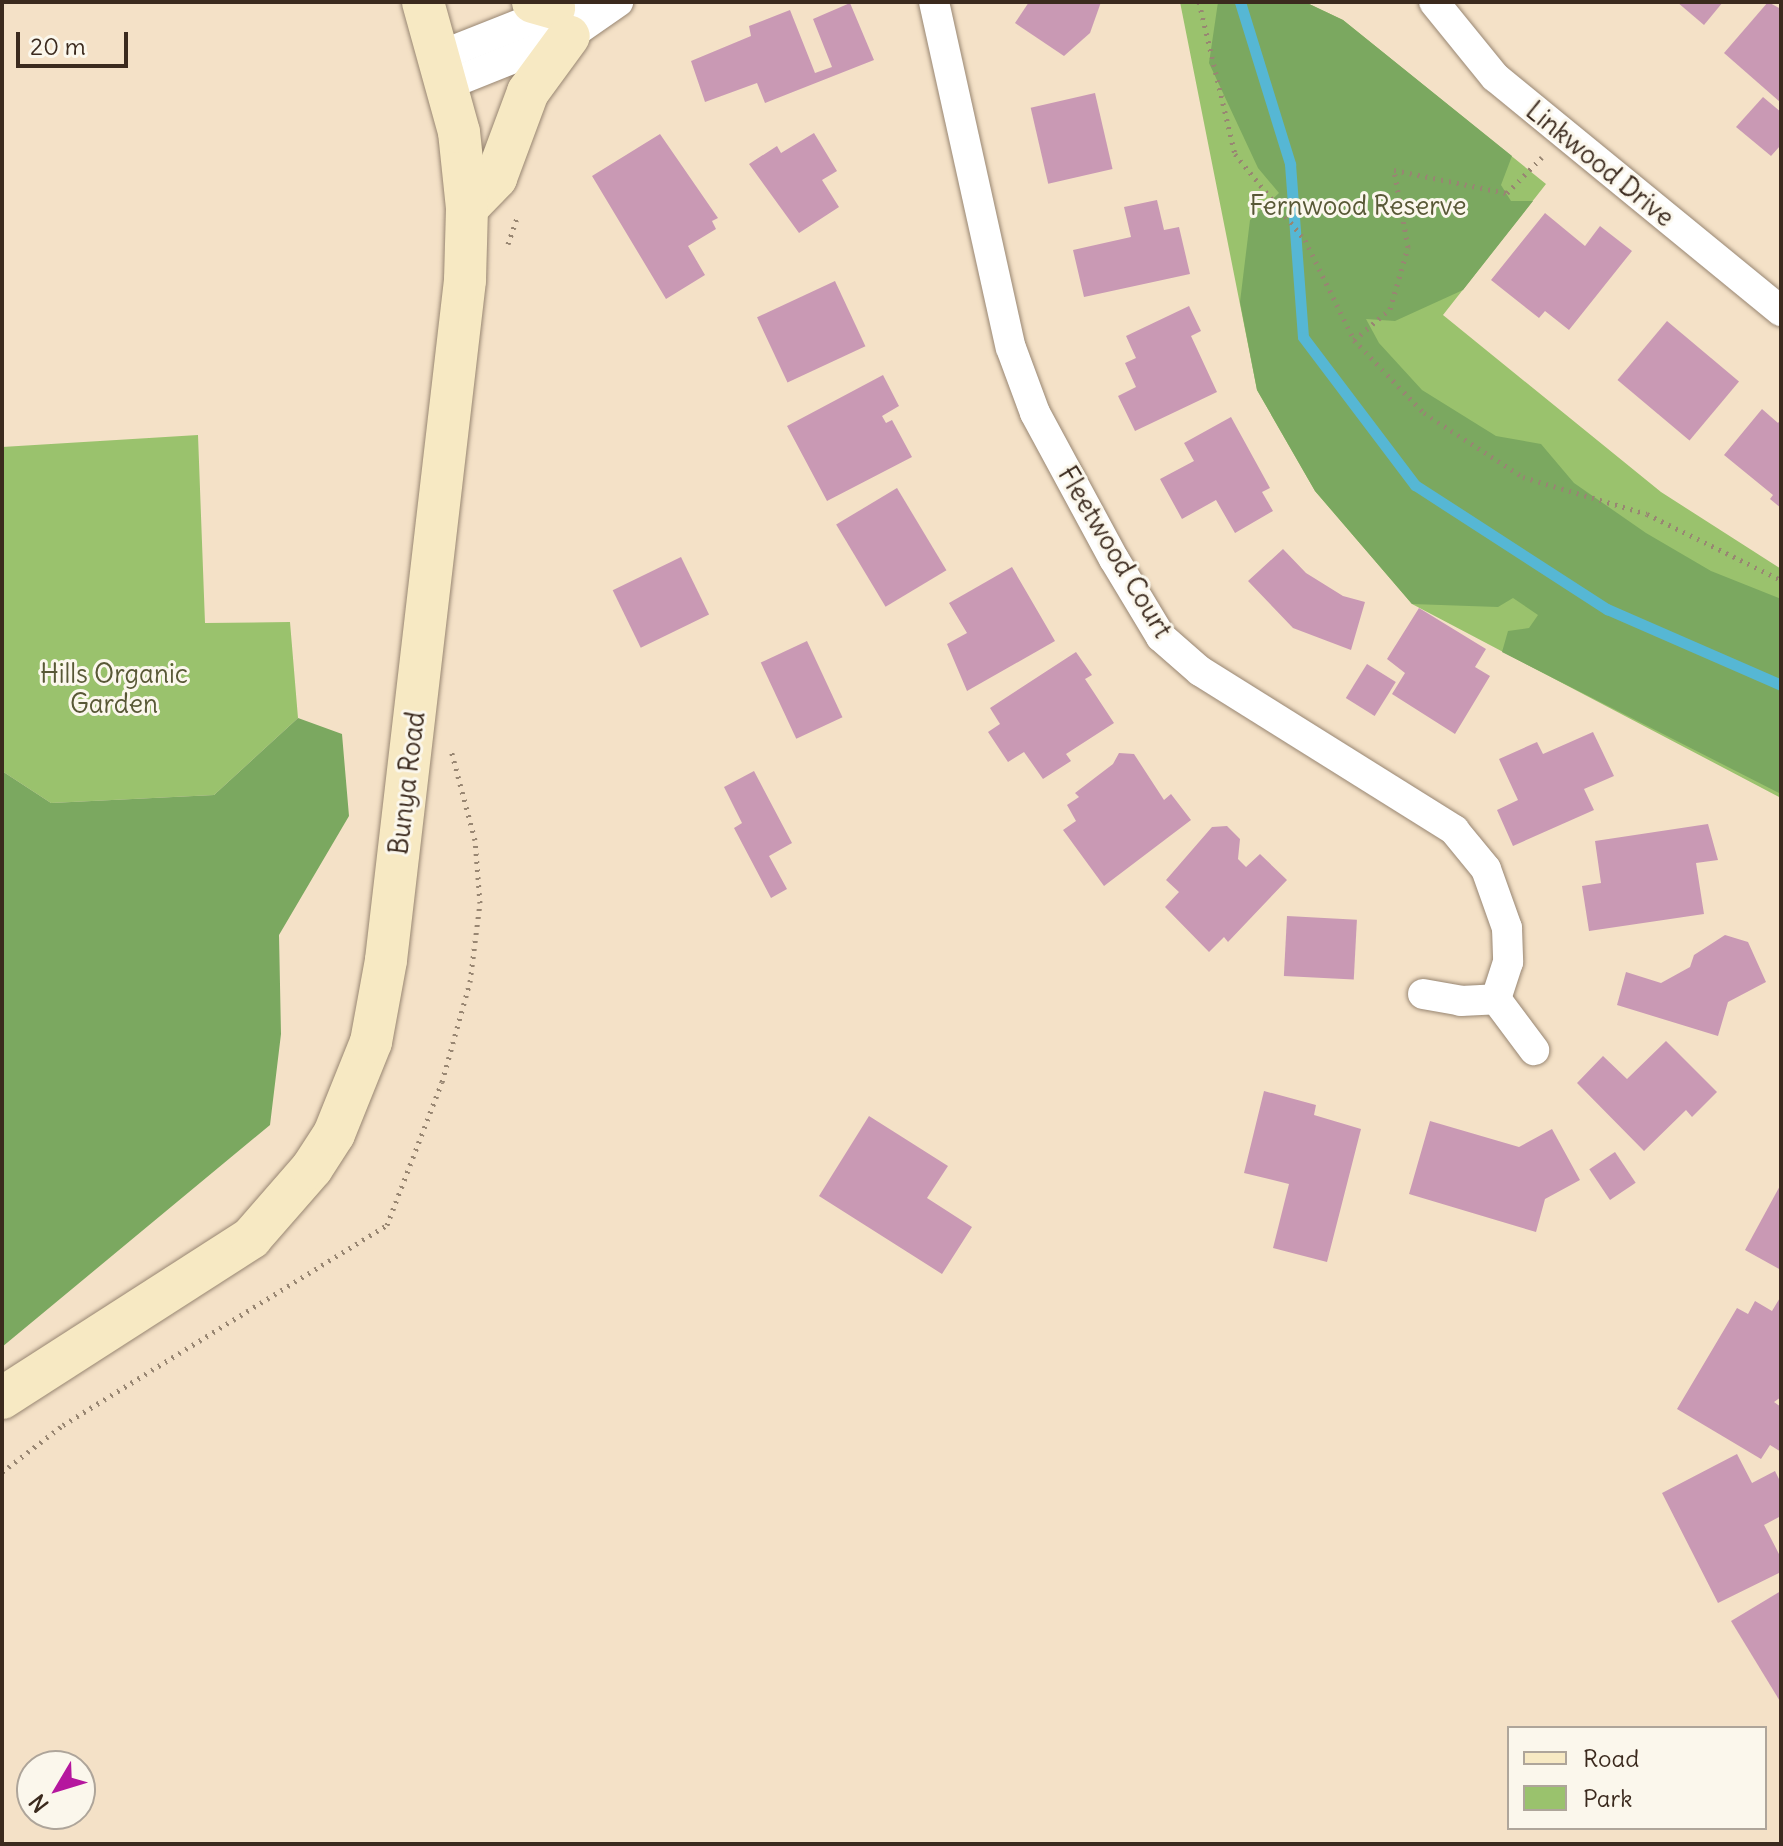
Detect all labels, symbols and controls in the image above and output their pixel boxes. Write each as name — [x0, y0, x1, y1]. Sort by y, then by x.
scale bar — [20, 16, 132, 66]
text: 20 m — [30, 31, 86, 61]
street label: Linkwood Drive — [1520, 95, 1680, 233]
park label: Fernwood Reserve — [1250, 190, 1466, 222]
street label: Fleetwood Court — [1052, 461, 1178, 643]
park label: Hills Organic Garden — [40, 658, 188, 720]
street label: Bunya Road — [383, 710, 431, 856]
legend — [1507, 1726, 1767, 1830]
text: Road — [1583, 1743, 1639, 1773]
north arrow — [16, 1750, 96, 1830]
text: Park — [1583, 1783, 1633, 1813]
text: N — [23, 1789, 54, 1818]

